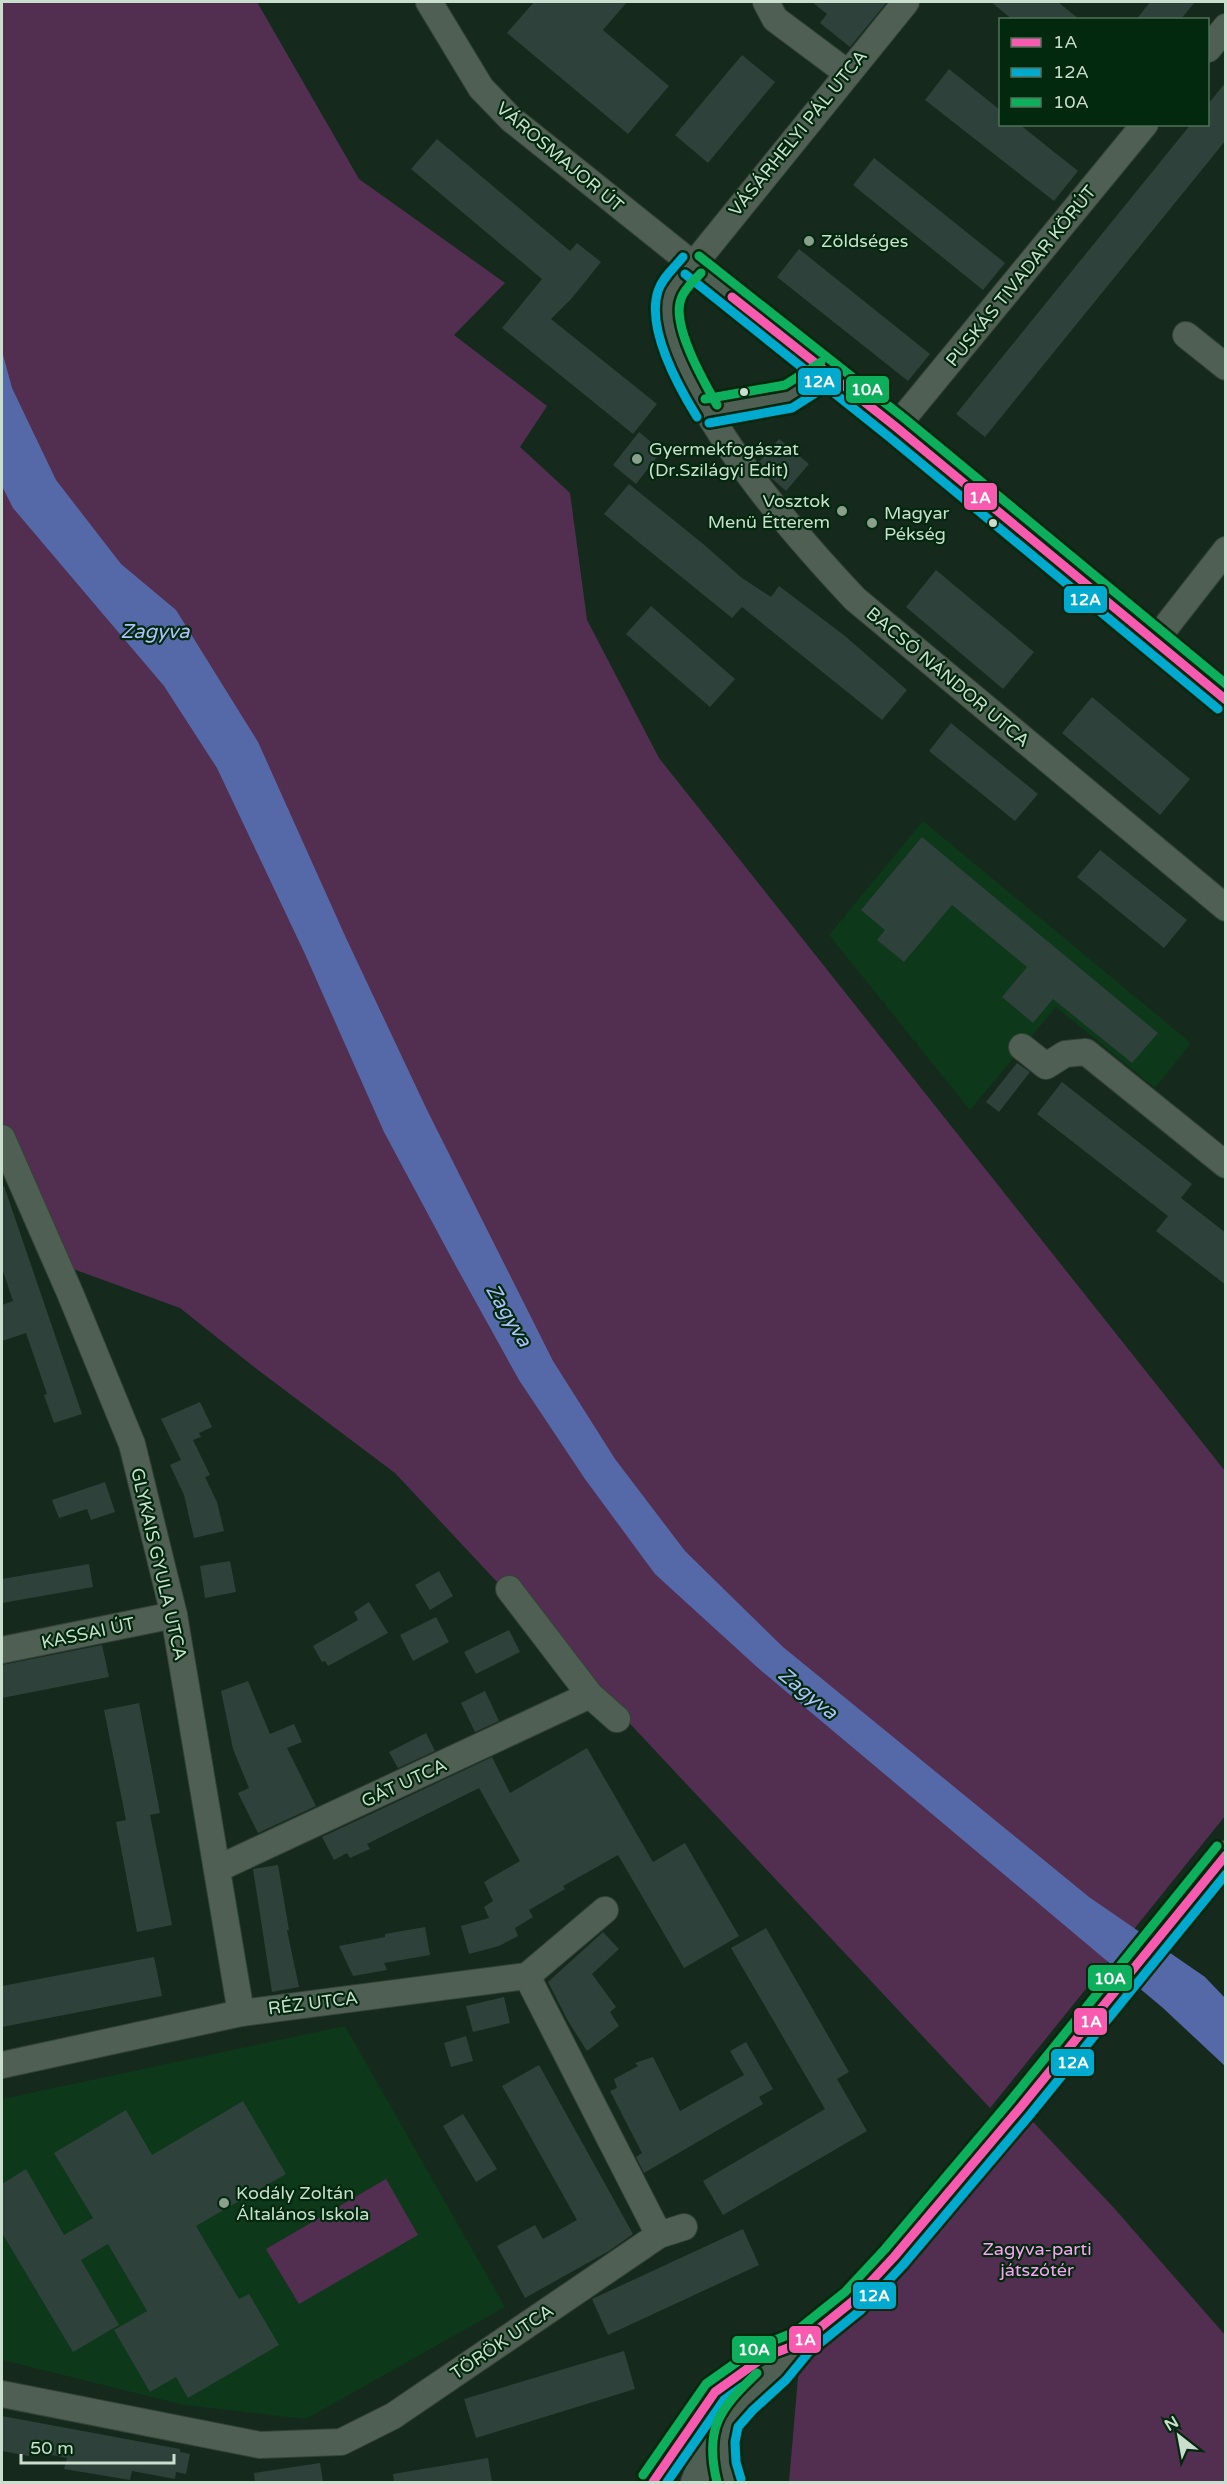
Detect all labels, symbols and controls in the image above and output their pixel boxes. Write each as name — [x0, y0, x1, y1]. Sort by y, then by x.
legend — [999, 18, 1209, 126]
text: 1A — [1053, 31, 1078, 53]
street label: VÁSÁRHELYI PÁL UTCA — [724, 45, 872, 221]
text: 12A — [1053, 61, 1089, 83]
text: 10A — [1053, 91, 1089, 113]
street label: VÁROSMAJOR ÚT — [492, 97, 628, 217]
street label: PUSKÁS TIVADAR KÖRÚT — [941, 181, 1101, 371]
place label: Zöldséges — [821, 230, 908, 252]
marker: Zöldséges — [802, 234, 816, 248]
line badge: 12A — [797, 367, 842, 396]
text: 12A — [803, 372, 835, 392]
line badge: 10A — [845, 375, 890, 404]
text: 10A — [851, 380, 883, 400]
unlabelled marker — [738, 386, 750, 398]
place label: Gyermekfogászat (Dr.Szilágyi Edit) — [649, 438, 799, 481]
marker: Gyermekfogászat (Dr.Szilágyi Edit) — [630, 452, 644, 466]
line badge: 1A — [963, 482, 998, 511]
text: 1A — [969, 488, 991, 508]
place label: Vosztok Menü Étterem — [708, 490, 830, 533]
place label: Magyar Pékség — [884, 502, 950, 545]
marker: Vosztok Menü Étterem — [835, 504, 849, 518]
marker: Magyar Pékség — [865, 516, 879, 530]
unlabelled marker — [987, 517, 999, 529]
line badge: 12A — [1063, 585, 1108, 614]
text: 12A — [1069, 590, 1101, 610]
street label: BACSÓ NÁNDOR UTCA — [862, 602, 1034, 752]
water label: Zagyva — [120, 620, 190, 644]
water label: Zagyva — [480, 1280, 537, 1352]
street label: GLYKAIS GYULA UTCA — [126, 1466, 192, 1662]
street label: KASSAI ÚT — [39, 1612, 137, 1654]
water label: Zagyva — [773, 1663, 842, 1725]
street label: GÁT UTCA — [358, 1754, 450, 1812]
line badge: 10A — [1087, 1964, 1133, 1992]
text: 10A — [1094, 1969, 1126, 1989]
street label: RÉZ UTCA — [267, 1987, 359, 2019]
line badge: 1A — [1073, 2007, 1108, 2036]
text: 1A — [1080, 2012, 1102, 2032]
line badge: 12A — [1050, 2048, 1095, 2077]
text: 12A — [1057, 2053, 1089, 2073]
place label: Kodály Zoltán Általános Iskola — [236, 2182, 369, 2225]
marker: Kodály Zoltán Általános Iskola — [217, 2196, 231, 2210]
park label: Zagyva-parti játszótér — [982, 2238, 1092, 2281]
line badge: 12A — [852, 2281, 897, 2310]
text: 12A — [858, 2286, 890, 2306]
street label: TÖRÖK UTCA — [446, 2299, 558, 2385]
line badge: 1A — [788, 2325, 822, 2354]
text: 1A — [794, 2330, 816, 2350]
line badge: 10A — [731, 2335, 777, 2364]
text: 10A — [738, 2340, 770, 2360]
north arrow — [1149, 2406, 1209, 2466]
text: N — [1161, 2412, 1182, 2436]
scale bar — [21, 2427, 174, 2465]
text: 50 m — [30, 2437, 74, 2459]

